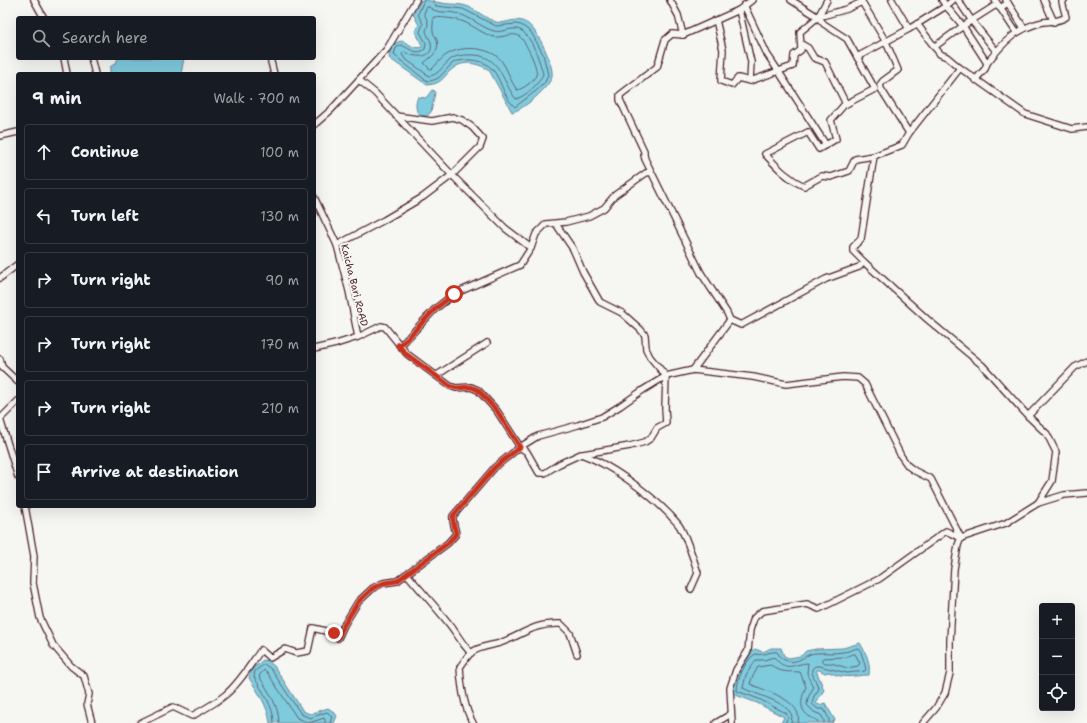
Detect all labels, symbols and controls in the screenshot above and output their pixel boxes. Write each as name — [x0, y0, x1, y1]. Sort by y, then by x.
search box — [16, 16, 316, 60]
icon: search — [30, 27, 52, 49]
text: Search here — [62, 28, 148, 48]
text: 9 min — [32, 87, 82, 109]
text: Walk · 700 m — [214, 90, 300, 107]
icon: ahead — [33, 141, 55, 163]
text: Continue — [71, 142, 139, 162]
text: 100 m — [260, 144, 299, 161]
icon: left — [33, 205, 55, 227]
text: Turn left — [71, 206, 139, 226]
text: 130 m — [261, 208, 299, 225]
street label: Kaicha Bari RoAD — [338, 243, 371, 328]
icon: right — [33, 269, 55, 291]
text: Turn right — [71, 270, 151, 290]
text: 90 m — [265, 272, 299, 289]
route start — [445, 285, 463, 303]
icon: right — [33, 333, 55, 355]
text: Turn right — [71, 334, 151, 354]
text: 170 m — [261, 336, 299, 353]
icon: right — [33, 397, 55, 419]
text: Turn right — [71, 398, 151, 418]
text: 210 m — [261, 400, 299, 417]
icon: arrive — [33, 461, 55, 483]
text: Arrive at destination — [71, 462, 239, 482]
map controls — [1039, 603, 1075, 711]
button: + — [1039, 603, 1075, 639]
route end — [325, 624, 343, 642]
button: − — [1039, 639, 1075, 675]
button: locate — [1039, 675, 1075, 711]

